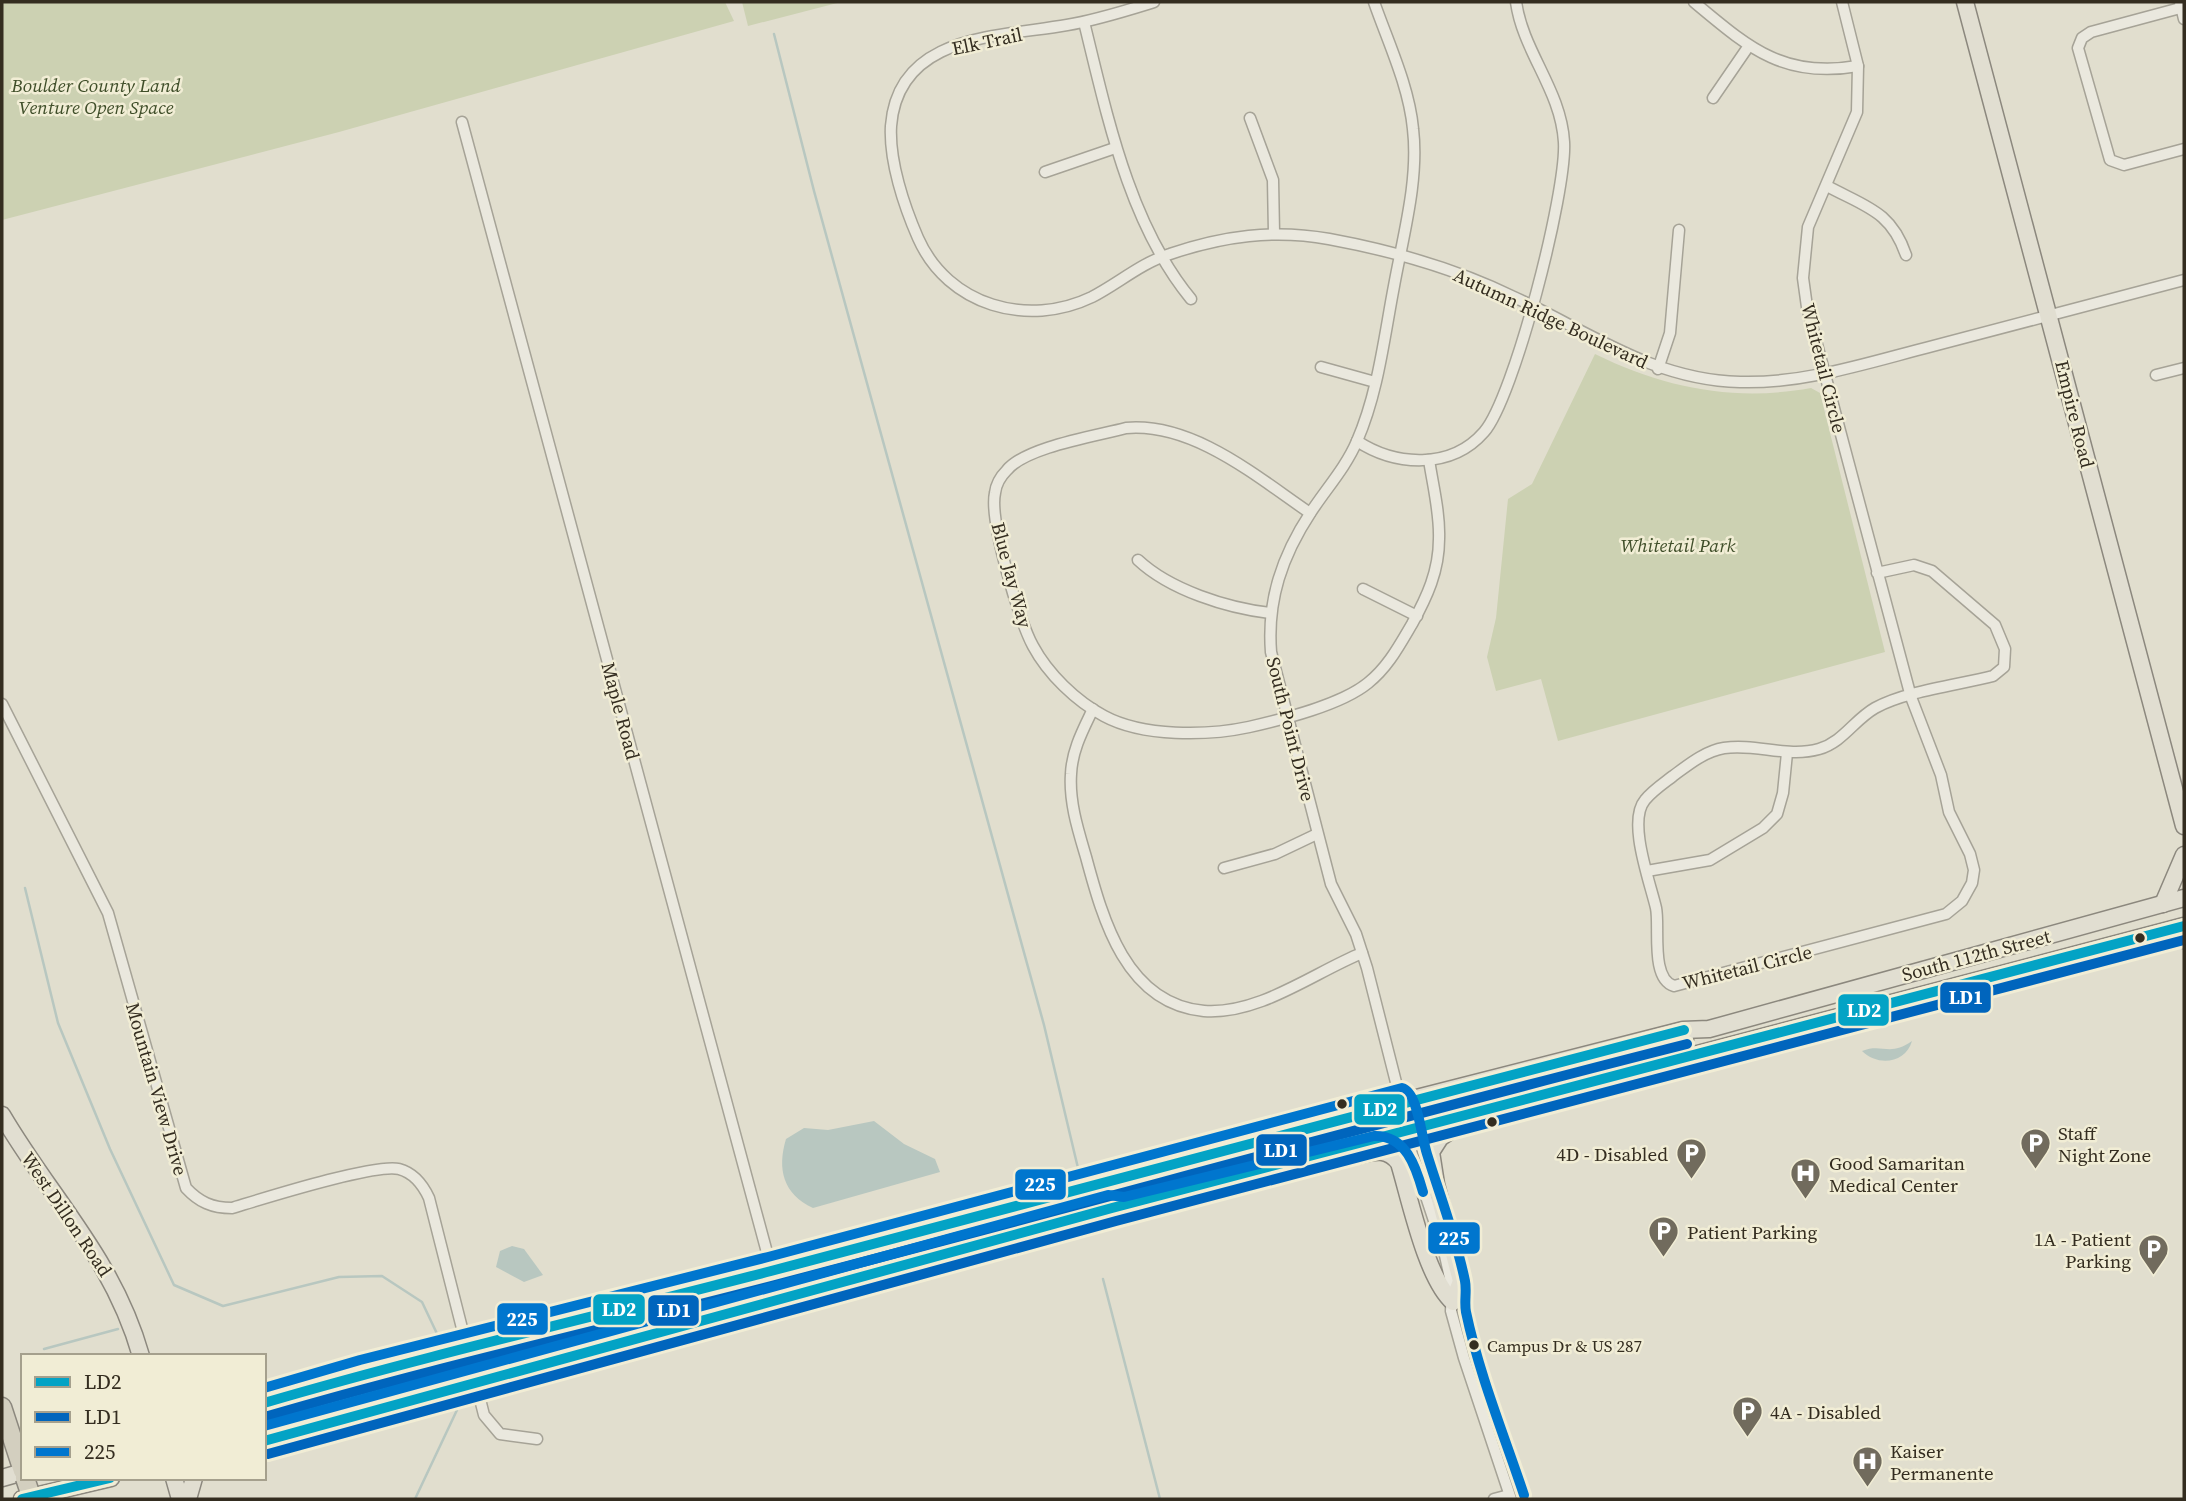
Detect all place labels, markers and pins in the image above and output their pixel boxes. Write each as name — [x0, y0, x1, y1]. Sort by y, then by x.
unlabelled marker — [2133, 931, 2147, 945]
unlabelled marker — [1335, 1097, 1349, 1111]
unlabelled marker — [1485, 1115, 1499, 1129]
place label: Staff Night Zone — [2058, 1120, 2151, 1168]
parking icon: Staff Night Zone — [2018, 1127, 2052, 1171]
parking icon: 4D - Disabled — [1674, 1137, 1708, 1181]
place label: 4D - Disabled — [1556, 1141, 1668, 1167]
place label: Good Samaritan Medical Center — [1829, 1150, 1965, 1198]
hospital icon: Good Samaritan Medical Center — [1789, 1157, 1823, 1201]
parking icon: Patient Parking — [1647, 1215, 1681, 1259]
place label: Patient Parking — [1687, 1219, 1818, 1245]
place label: 1A - Patient Parking — [2034, 1226, 2132, 1274]
parking icon: 1A - Patient Parking — [2137, 1233, 2171, 1277]
place label: Campus Dr & US 287 — [1487, 1334, 1642, 1358]
marker: Campus Dr & US 287 — [1467, 1338, 1481, 1352]
parking icon: 4A - Disabled — [1730, 1395, 1764, 1439]
place label: 4A - Disabled — [1770, 1399, 1881, 1425]
place label: Kaiser Permanente — [1890, 1438, 1994, 1486]
hospital icon: Kaiser Permanente — [1850, 1445, 1884, 1489]

